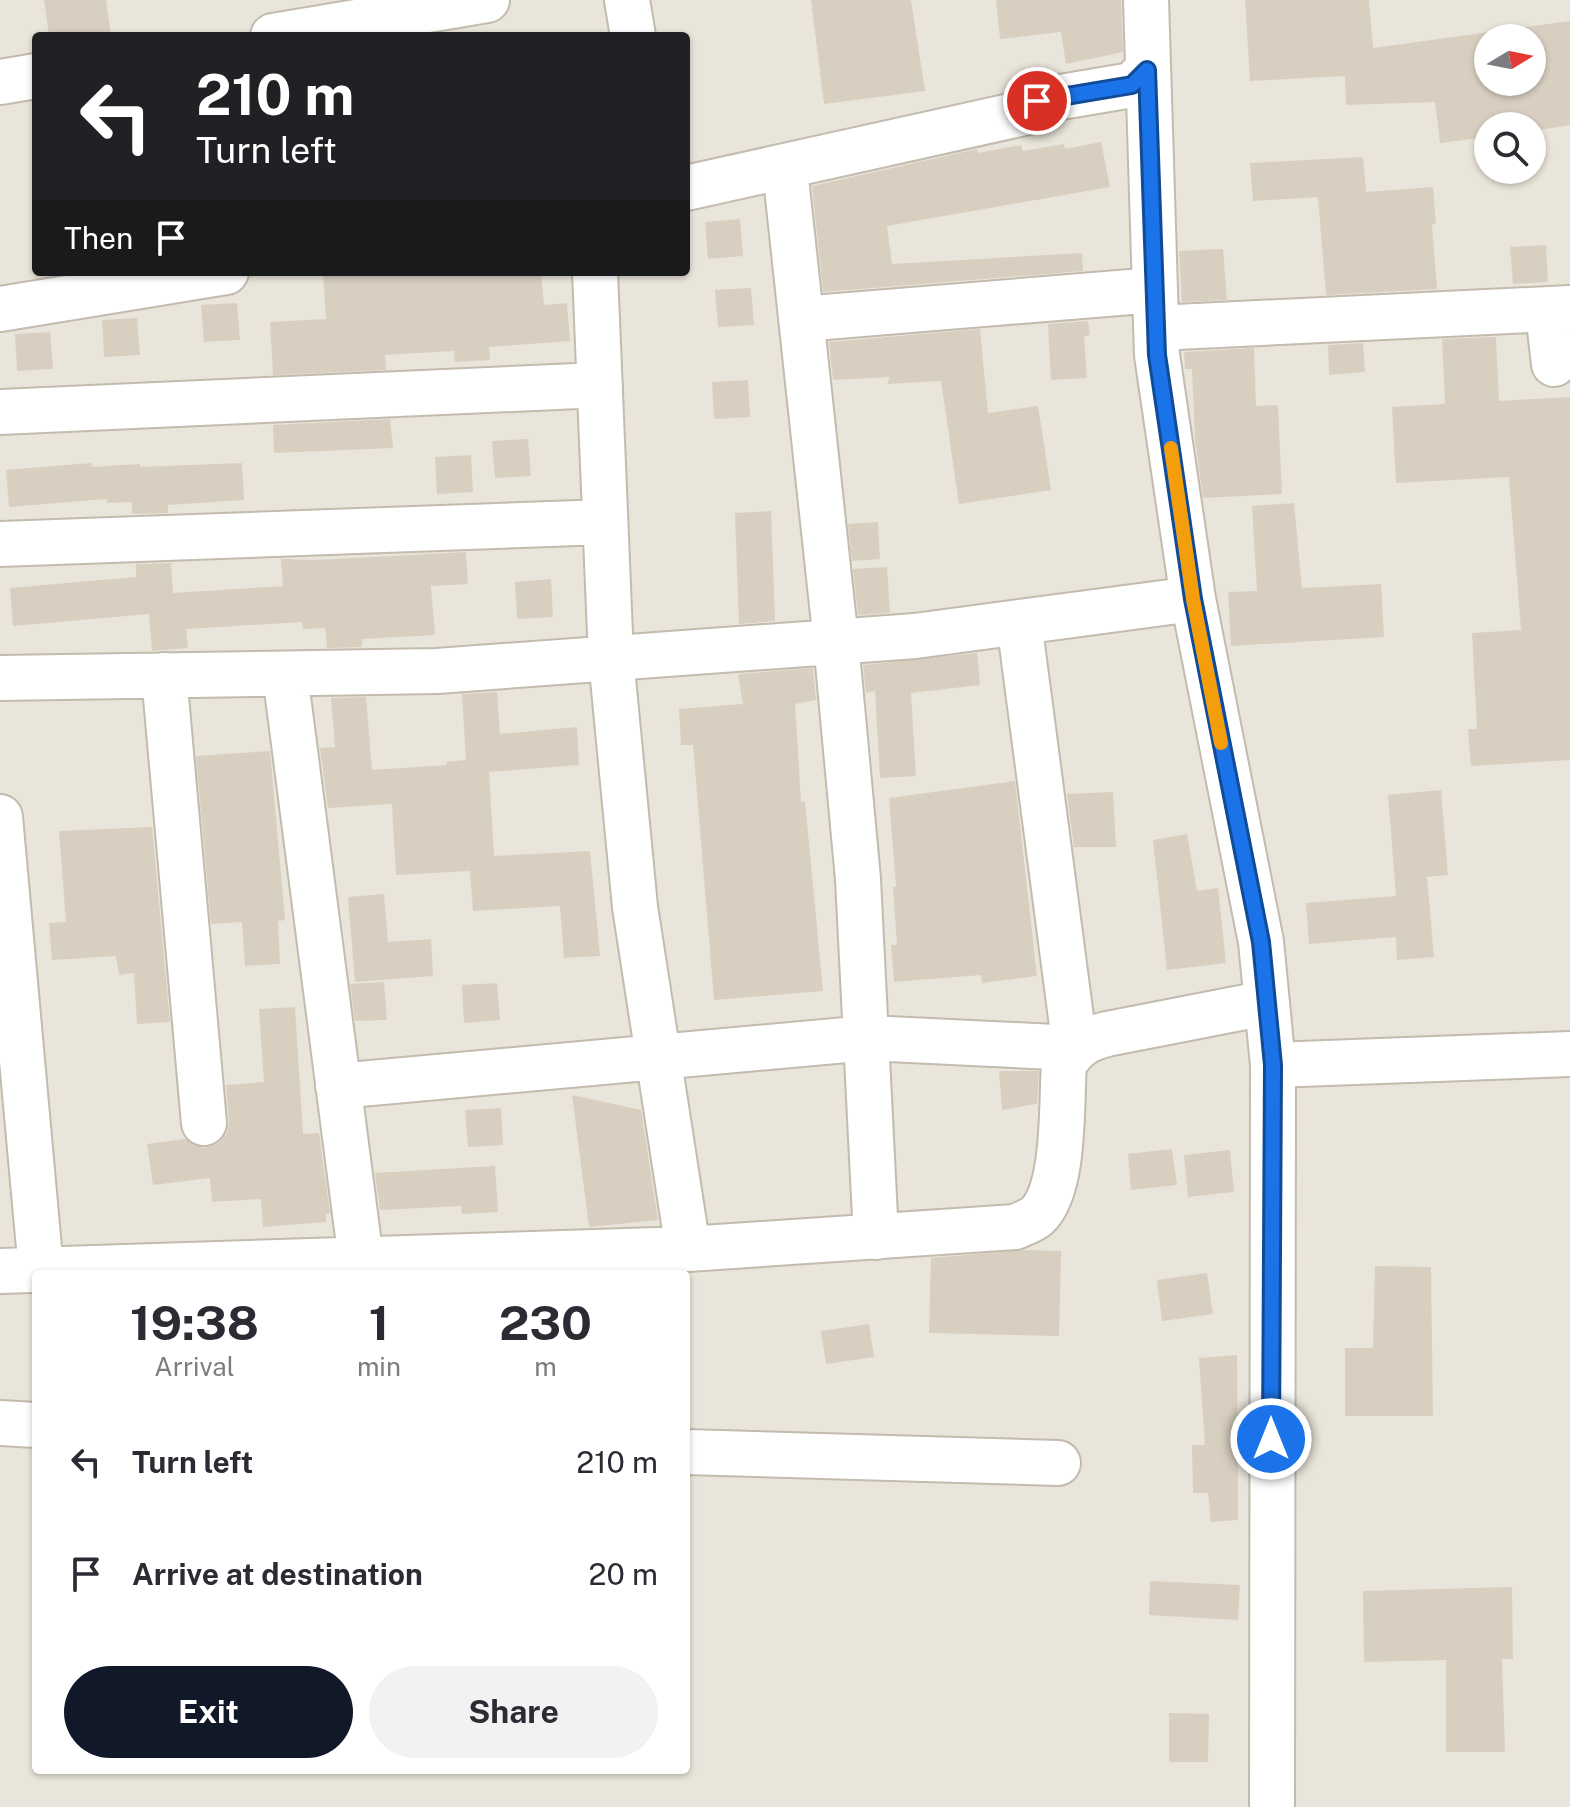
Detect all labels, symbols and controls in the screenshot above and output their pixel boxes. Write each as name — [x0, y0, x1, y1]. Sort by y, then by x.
north arrow — [1474, 24, 1546, 96]
map controls — [1474, 24, 1546, 184]
text: 210 m — [196, 62, 354, 128]
icon: left — [64, 64, 168, 168]
pin — [1003, 67, 1071, 135]
icon: arrive — [1015, 79, 1059, 123]
button: search — [1474, 112, 1546, 184]
text: Turn left — [196, 129, 337, 171]
icon: arrive — [149, 216, 193, 260]
text: Then — [64, 220, 133, 256]
text: 19:38 — [130, 1294, 259, 1351]
text: 1 — [369, 1294, 389, 1351]
text: 230 — [499, 1294, 592, 1351]
text: Arrival — [154, 1351, 235, 1382]
text: min — [357, 1351, 401, 1382]
text: m — [534, 1351, 557, 1382]
position arrow — [1229, 1397, 1313, 1481]
icon: left — [64, 1440, 108, 1484]
text: Turn left — [132, 1444, 253, 1480]
text: 210 m — [576, 1444, 658, 1480]
icon: arrive — [64, 1552, 108, 1596]
text: Arrive at destination — [132, 1556, 423, 1592]
text: 20 m — [589, 1556, 658, 1592]
button: Exit — [64, 1666, 353, 1758]
button: Share — [369, 1666, 658, 1758]

